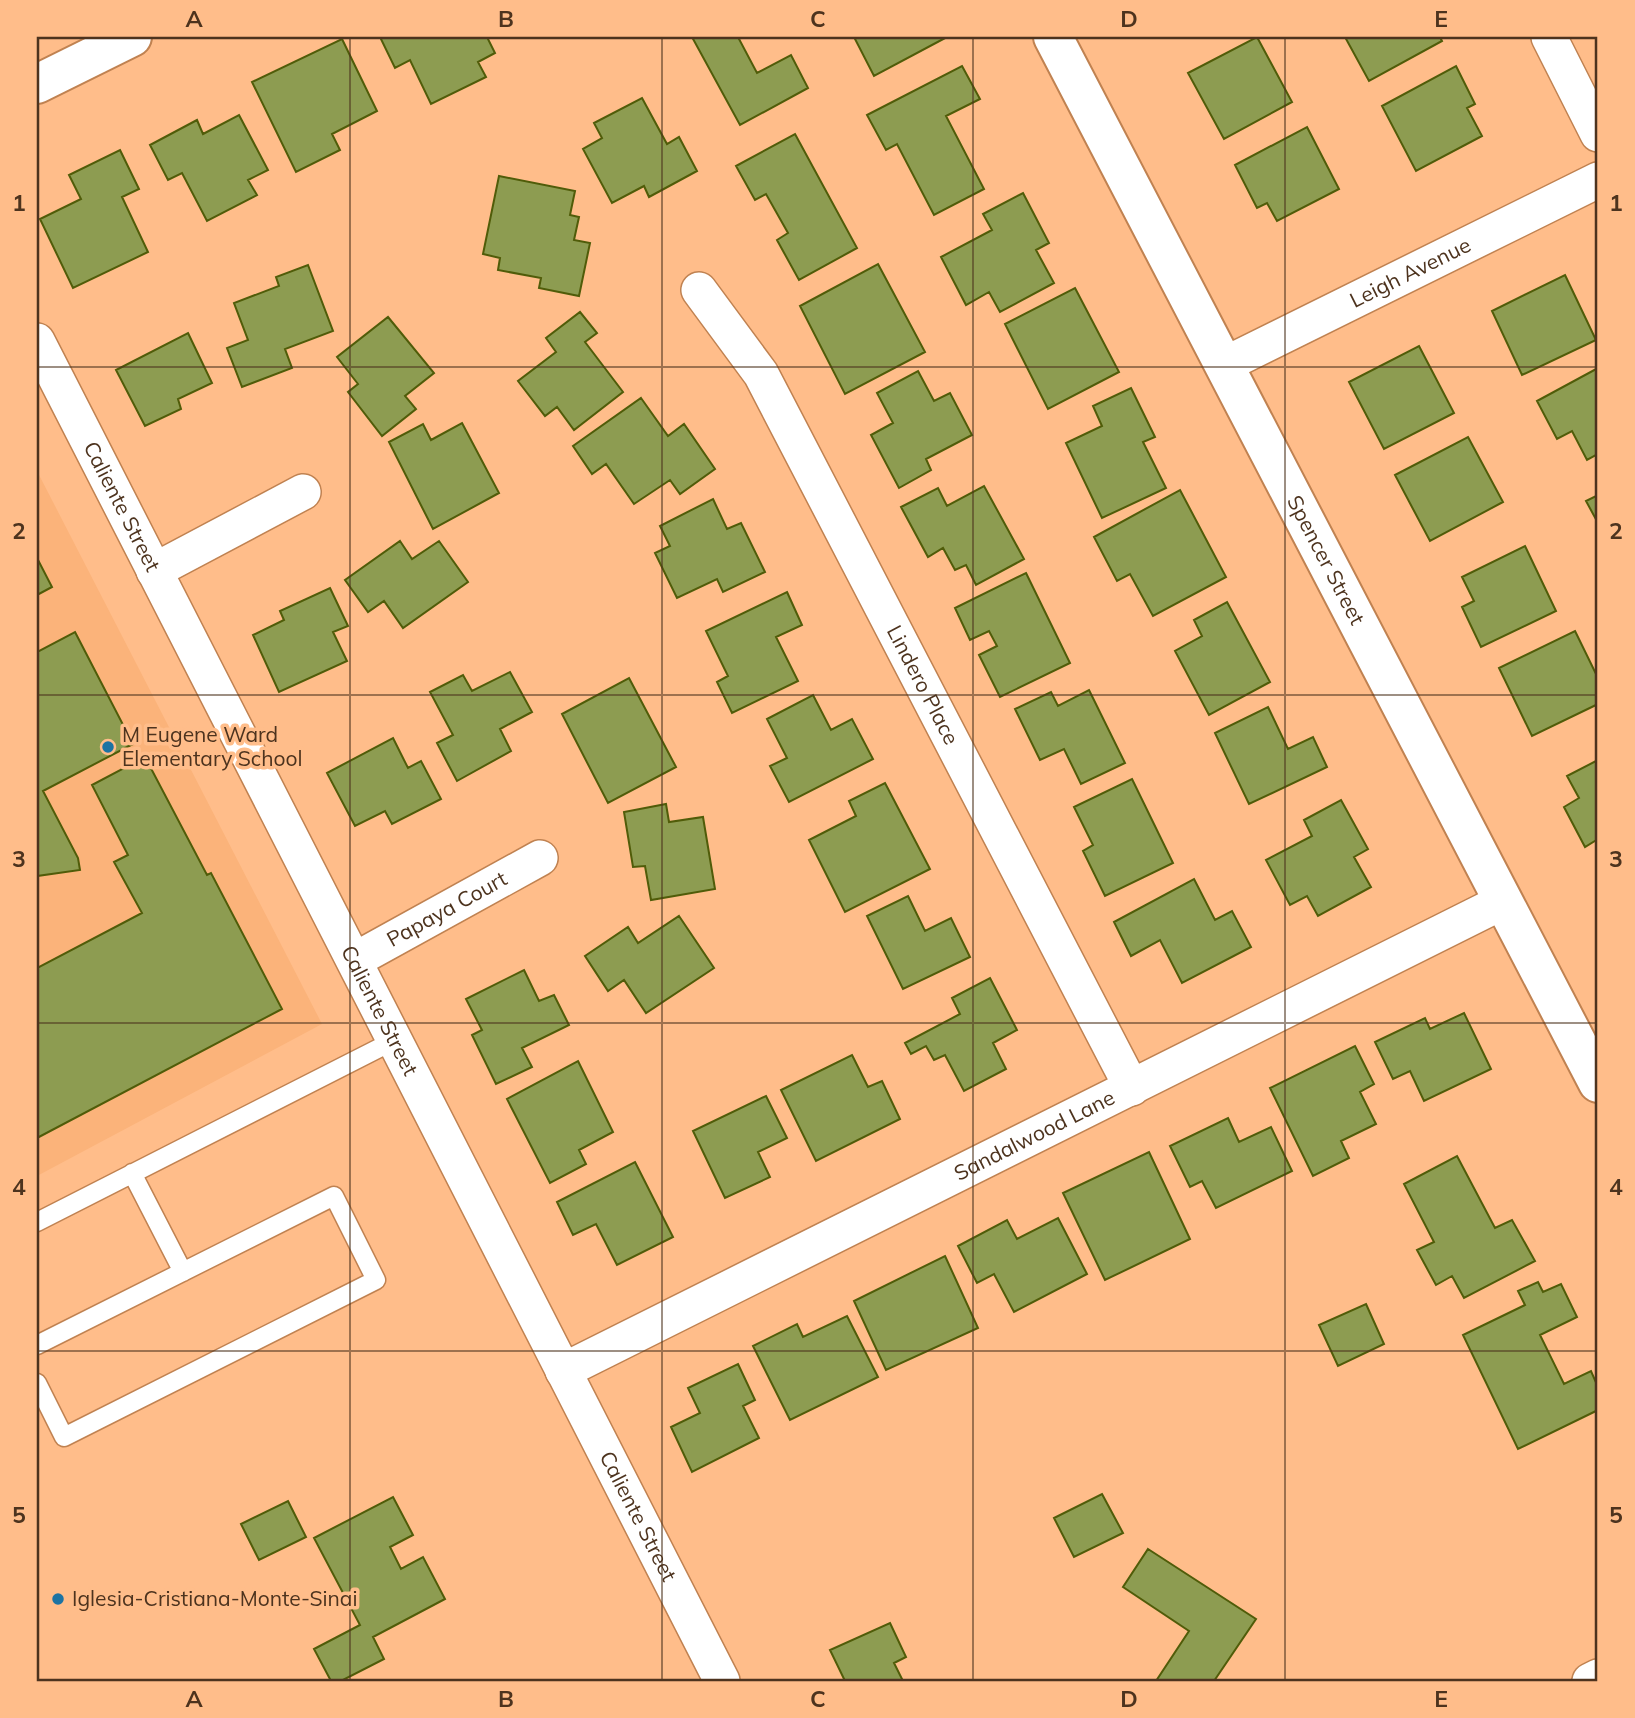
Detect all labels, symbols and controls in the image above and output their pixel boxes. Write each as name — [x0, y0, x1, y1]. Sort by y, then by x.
text: A — [185, 4, 203, 33]
text: B — [498, 4, 514, 33]
text: C — [810, 4, 826, 33]
text: D — [1120, 4, 1138, 33]
text: E — [1434, 4, 1448, 33]
text: 1 — [12, 188, 26, 217]
text: 1 — [1609, 188, 1623, 217]
street label: Leigh Avenue — [1345, 231, 1475, 313]
street label: Caliente Street — [79, 437, 167, 576]
street label: Spencer Street — [1282, 491, 1371, 629]
text: 2 — [12, 516, 26, 545]
text: 2 — [1609, 516, 1623, 545]
street label: Lindero Place — [882, 621, 965, 749]
place label: M Eugene Ward Elementary School — [122, 721, 303, 771]
marker: M Eugene Ward Elementary School — [100, 739, 116, 755]
text: 3 — [12, 844, 26, 873]
text: 3 — [1609, 844, 1623, 873]
street label: Papaya Court — [382, 865, 511, 952]
street label: Caliente Street — [336, 941, 424, 1080]
street label: Sandalwood Lane — [949, 1084, 1119, 1186]
text: 4 — [12, 1172, 26, 1201]
text: 4 — [1609, 1172, 1623, 1201]
street label: Caliente Street — [595, 1446, 683, 1585]
text: 5 — [12, 1500, 26, 1529]
text: 5 — [1609, 1500, 1623, 1529]
place label: Iglesia-Cristiana-Monte-Sinai — [72, 1585, 357, 1611]
marker: Iglesia-Cristiana-Monte-Sinai — [50, 1591, 66, 1607]
text: A — [185, 1684, 203, 1713]
text: B — [498, 1684, 514, 1713]
text: C — [810, 1684, 826, 1713]
text: D — [1120, 1684, 1138, 1713]
text: E — [1434, 1684, 1448, 1713]

